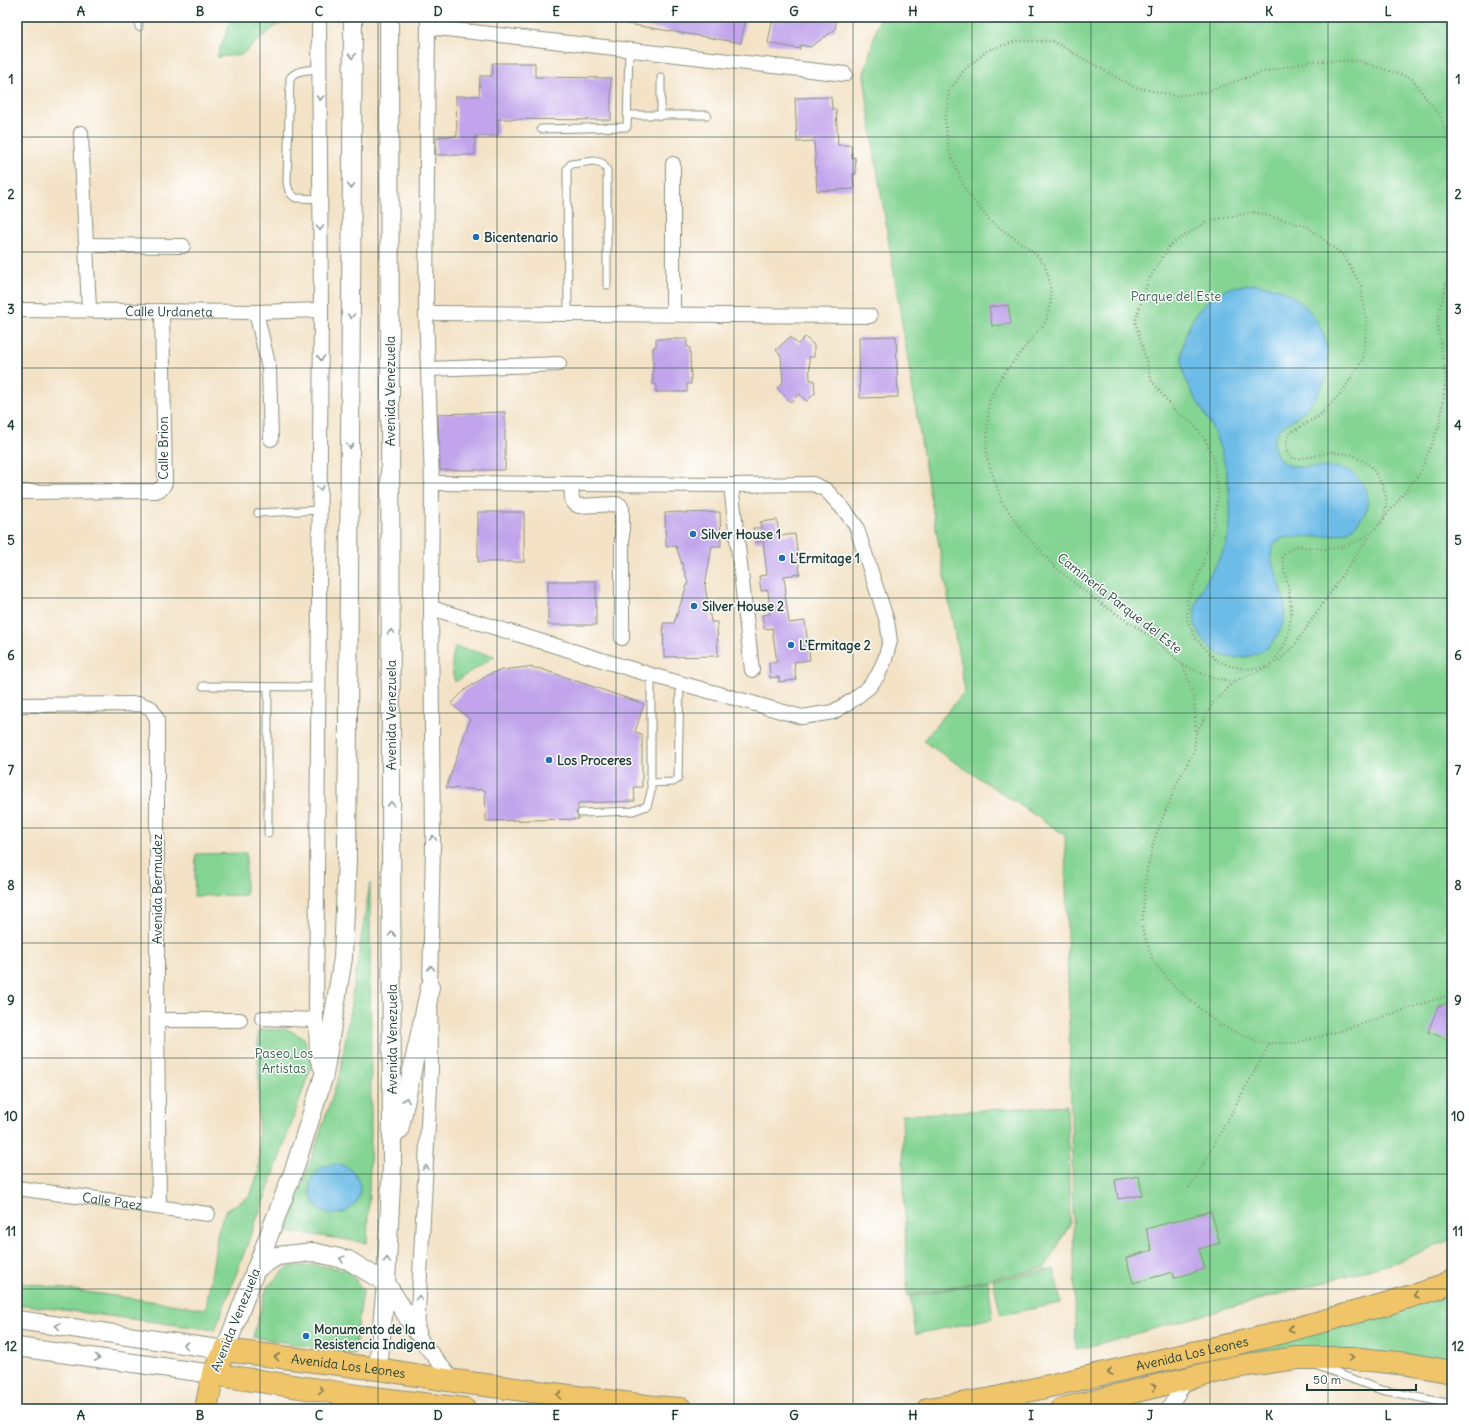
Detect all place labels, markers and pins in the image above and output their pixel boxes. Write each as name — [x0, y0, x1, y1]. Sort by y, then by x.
place label: Bicentenario — [484, 229, 558, 246]
marker: Bicentenario — [471, 232, 481, 242]
place label: Silver House 1 — [701, 526, 781, 543]
marker: Silver House 1 — [688, 529, 698, 539]
place label: L'Ermitage 1 — [790, 550, 860, 567]
marker: L'Ermitage 1 — [777, 553, 787, 563]
place label: Silver House 2 — [702, 598, 784, 615]
marker: Silver House 2 — [689, 601, 699, 611]
place label: L'Ermitage 2 — [799, 637, 871, 654]
marker: L'Ermitage 2 — [786, 640, 796, 650]
place label: Los Proceres — [557, 752, 632, 769]
marker: Los Proceres — [544, 755, 554, 765]
place label: Monumento de la Resistencia Indigena — [314, 1321, 436, 1353]
marker: Monumento de la Resistencia Indigena — [301, 1331, 311, 1341]

